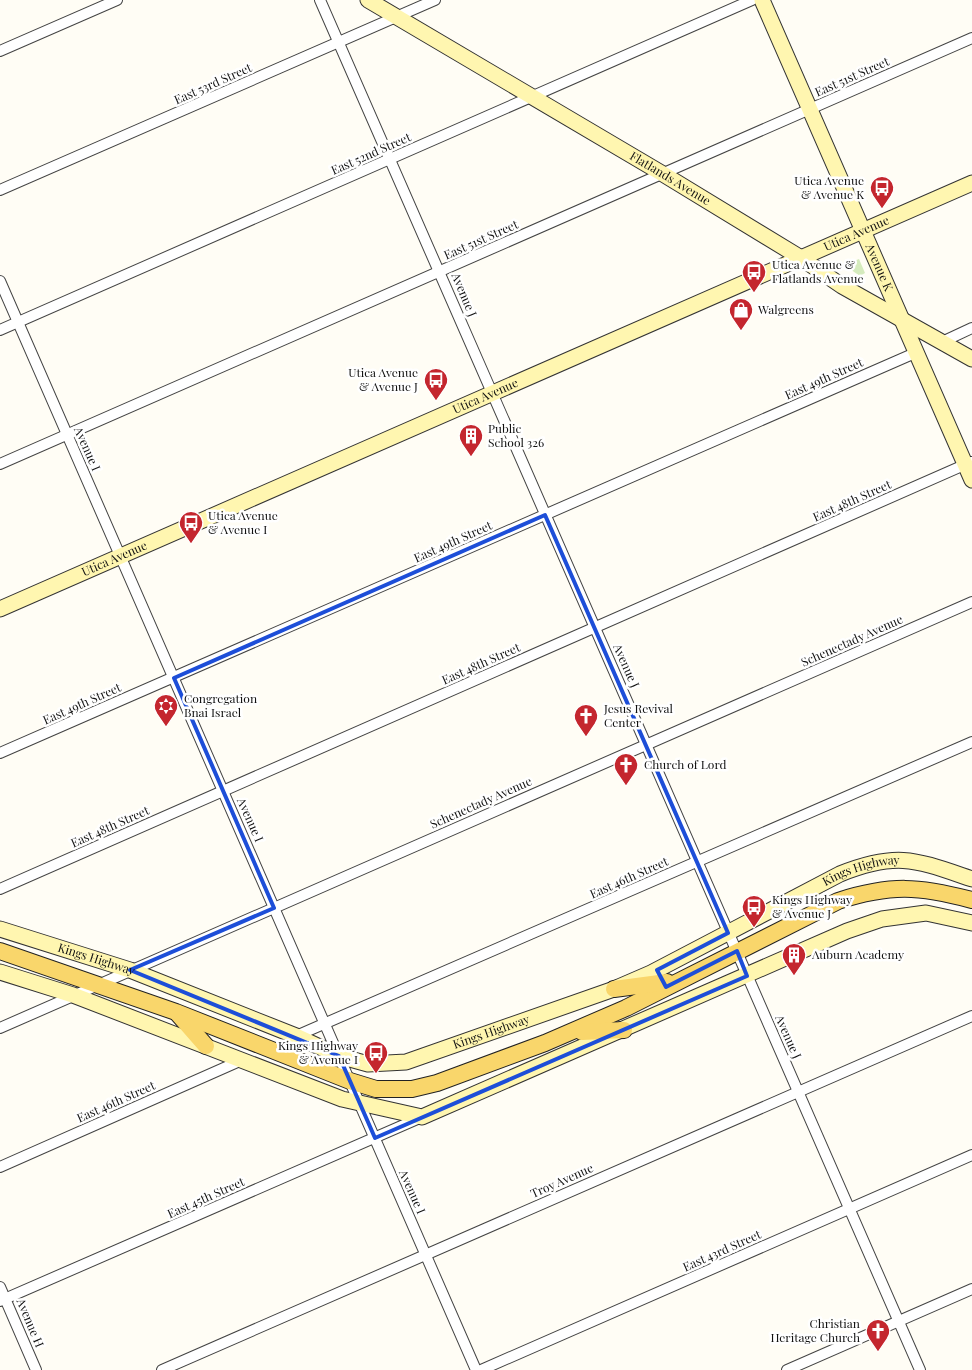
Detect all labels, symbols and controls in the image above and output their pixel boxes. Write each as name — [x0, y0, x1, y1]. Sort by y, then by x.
street label: East 51st Street — [812, 52, 892, 100]
street label: East 53rd Street — [171, 59, 255, 107]
street label: East 52nd Street — [328, 128, 414, 178]
street label: Flatlands Avenue — [627, 147, 714, 208]
place label: Utica Avenue & Avenue K — [794, 172, 864, 202]
bus stop icon: Utica Avenue & Avenue K — [869, 175, 895, 209]
street label: Utica Avenue — [821, 211, 891, 254]
street label: East 51st Street — [441, 215, 521, 263]
street label: Avenue K — [862, 240, 897, 294]
place label: Utica Avenue & Flatlands Avenue — [772, 256, 864, 286]
bus stop icon: Utica Avenue & Flatlands Avenue — [741, 259, 767, 293]
street label: Avenue J — [448, 269, 481, 319]
shop icon: Walgreens — [728, 297, 754, 331]
place label: Walgreens — [757, 301, 814, 317]
street label: East 49th Street — [782, 353, 866, 402]
place label: Utica Avenue & Avenue J — [348, 364, 418, 394]
bus stop icon: Utica Avenue & Avenue J — [423, 367, 449, 401]
street label: Utica Avenue — [450, 374, 520, 417]
place label: Public School 326 — [488, 420, 544, 450]
street label: Avenue I — [71, 423, 105, 473]
building icon: Public School 326 — [458, 423, 484, 457]
street label: East 48th Street — [810, 475, 894, 525]
place label: Utica Avenue & Avenue I — [208, 507, 278, 537]
bus stop icon: Utica Avenue & Avenue I — [178, 510, 204, 544]
street label: East 49th Street — [411, 516, 495, 565]
street label: Utica Avenue — [79, 537, 149, 579]
street label: Schenectady Avenue — [798, 610, 905, 670]
street label: East 48th Street — [439, 638, 523, 688]
street label: Avenue J — [610, 640, 644, 690]
street label: East 49th Street — [40, 678, 124, 727]
place label: Congregation Bnai Israel — [184, 690, 257, 720]
synagogue icon: Congregation Bnai Israel — [153, 693, 179, 727]
place label: Jesus Revival Center — [603, 700, 673, 730]
church icon: Jesus Revival Center — [573, 703, 599, 737]
church icon: Church of Lord — [613, 752, 639, 786]
place label: Church of Lord — [644, 756, 727, 772]
street label: Schenectady Avenue — [427, 772, 534, 832]
street label: Avenue I — [234, 794, 268, 844]
street label: East 48th Street — [68, 801, 152, 851]
street label: Kings Highway — [819, 851, 900, 889]
street label: East 46th Street — [587, 852, 671, 901]
place label: Kings Highway & Avenue J — [772, 891, 852, 921]
bus stop icon: Kings Highway & Avenue J — [741, 894, 767, 928]
street label: Kings Highway — [56, 939, 138, 978]
building icon: Auburn Academy — [781, 942, 807, 976]
place label: Auburn Academy — [811, 946, 904, 962]
street label: Kings Highway — [451, 1010, 532, 1052]
street label: Avenue J — [772, 1011, 806, 1061]
place label: Kings Highway & Avenue I — [278, 1037, 358, 1067]
bus stop icon: Kings Highway & Avenue I — [363, 1040, 389, 1074]
street label: East 46th Street — [74, 1076, 158, 1125]
street label: Troy Avenue — [528, 1159, 595, 1201]
street label: Avenue I — [396, 1166, 430, 1216]
street label: East 45th Street — [164, 1173, 247, 1221]
street label: East 43rd Street — [680, 1225, 764, 1274]
street label: Avenue H — [13, 1295, 48, 1350]
place label: Christian Heritage Church — [770, 1315, 860, 1345]
church icon: Christian Heritage Church — [865, 1318, 891, 1352]

